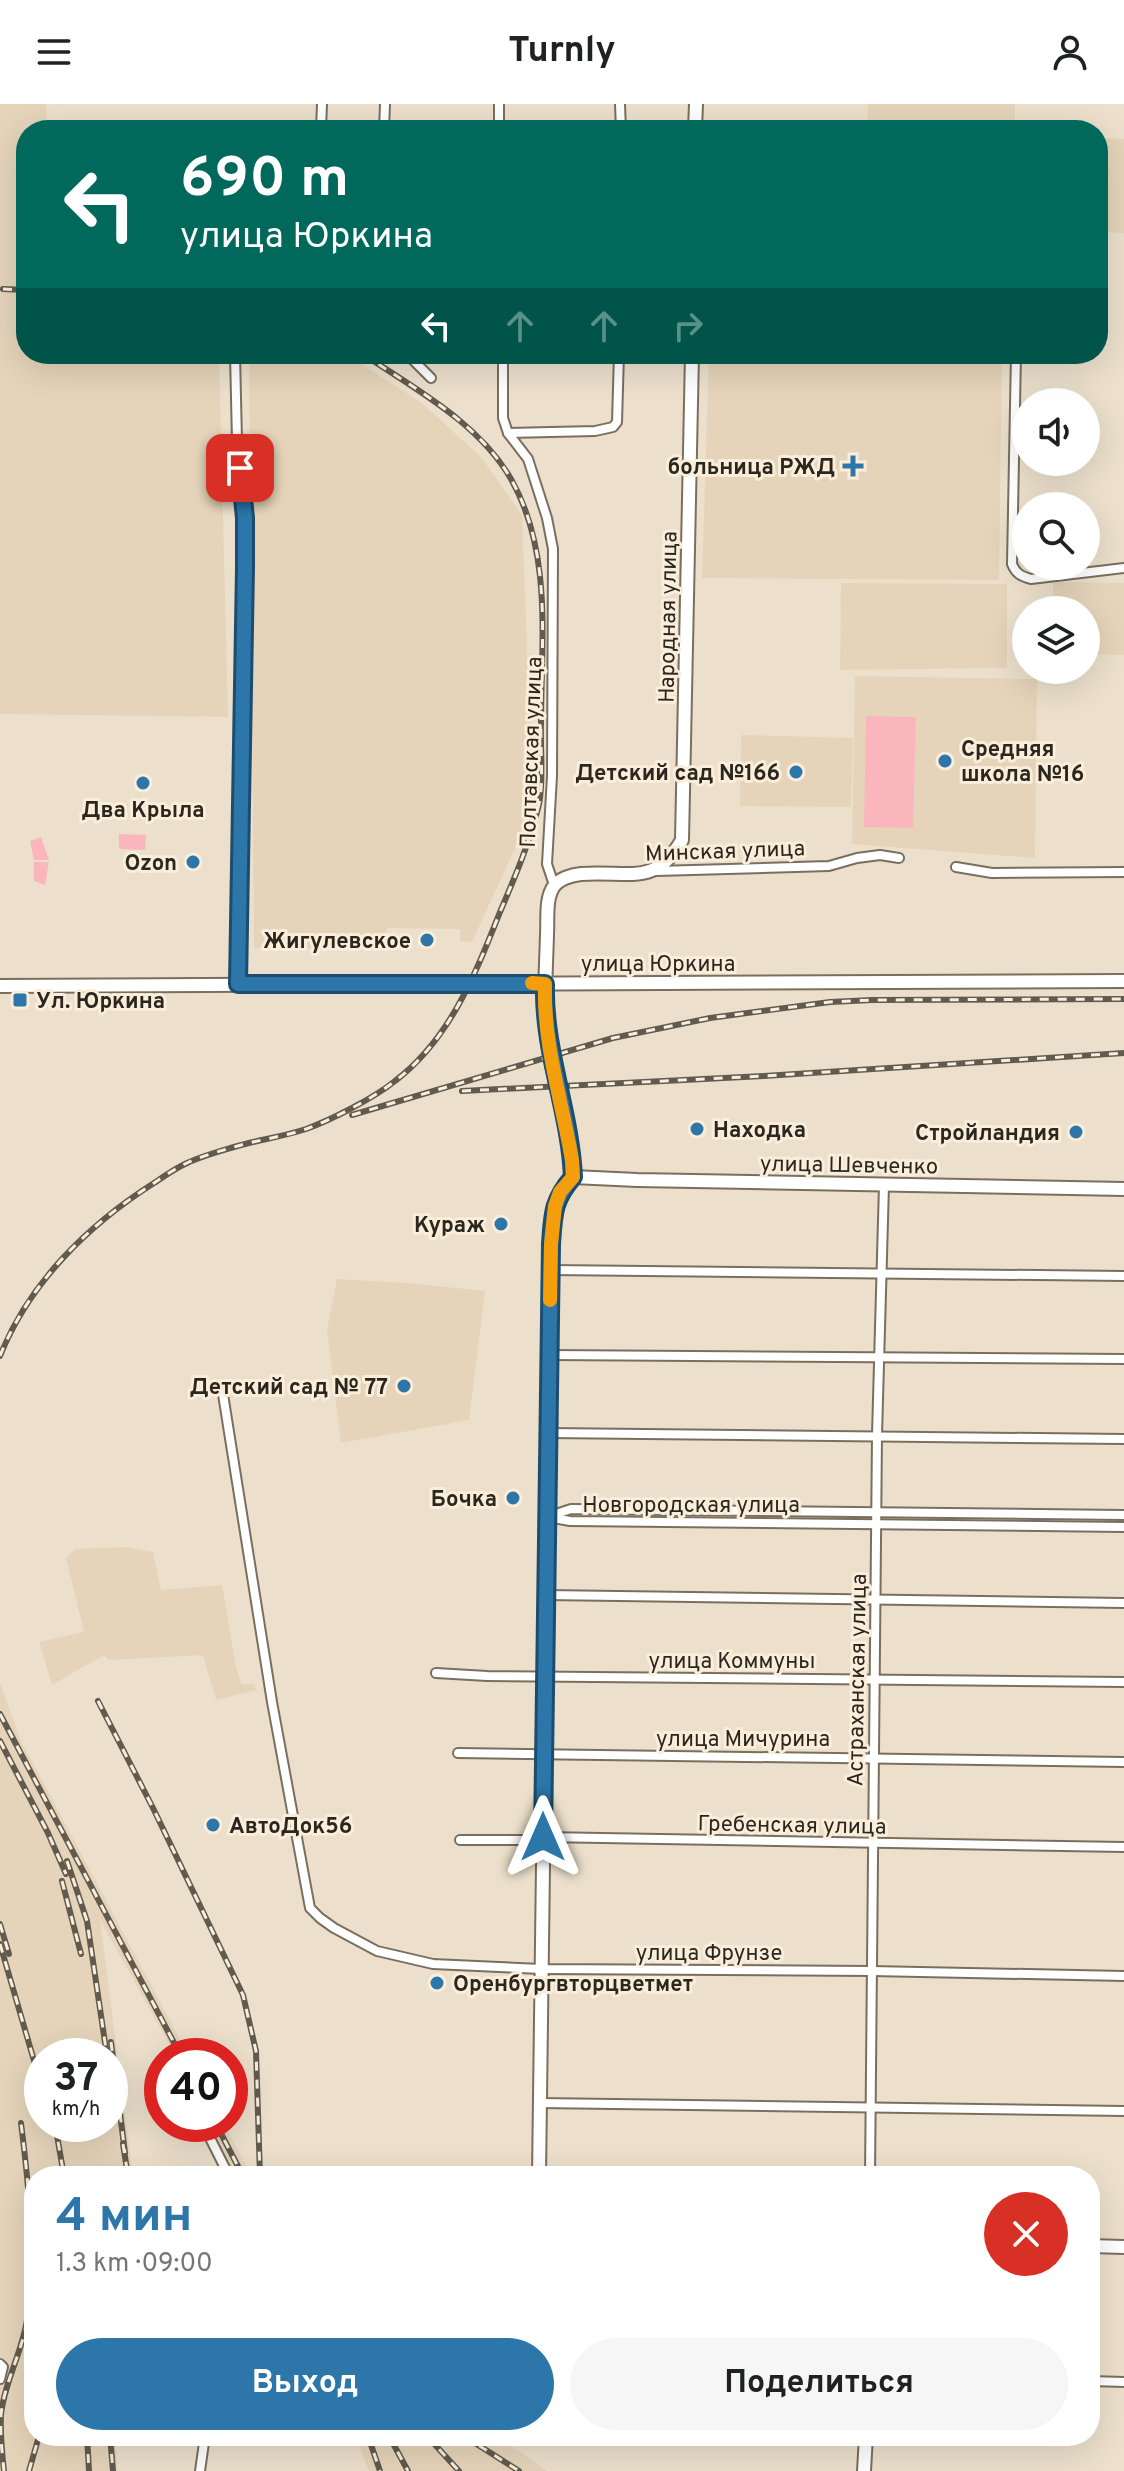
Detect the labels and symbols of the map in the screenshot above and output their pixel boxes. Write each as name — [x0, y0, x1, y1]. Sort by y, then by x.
pin — [206, 434, 274, 502]
place label: больница РЖД — [668, 455, 835, 482]
marker: больница РЖД — [842, 455, 864, 477]
street label: Народная улица — [655, 531, 684, 703]
street label: Полтавская улица — [516, 656, 549, 848]
place label: Средняя школа №16 — [961, 737, 1084, 789]
marker: Средняя школа №16 — [936, 752, 954, 770]
place label: Детский сад №166 — [575, 761, 780, 788]
marker: Детский сад №166 — [787, 763, 805, 781]
marker: Два Крыла — [134, 774, 152, 792]
place label: Два Крыла — [81, 798, 205, 825]
street label: Минская улица — [645, 836, 805, 869]
place label: Ozon — [124, 851, 177, 878]
marker: Ozon — [184, 853, 202, 871]
place label: Жигулевское — [263, 929, 411, 956]
marker: Жигулевское — [418, 931, 436, 949]
street label: улица Юркина — [581, 952, 735, 979]
place label: Ул. Юркина — [36, 989, 165, 1016]
marker: Ул. Юркина — [11, 991, 29, 1009]
place label: Находка — [713, 1118, 806, 1145]
marker: Находка — [688, 1120, 706, 1138]
place label: Стройландия — [915, 1121, 1060, 1148]
marker: Стройландия — [1067, 1123, 1085, 1141]
street label: улица Шевченко — [760, 1151, 938, 1182]
place label: Кураж — [414, 1213, 485, 1240]
marker: Кураж — [492, 1215, 510, 1233]
place label: Детский сад № 77 — [190, 1375, 388, 1402]
marker: Детский сад № 77 — [395, 1377, 413, 1395]
place label: Бочка — [431, 1487, 497, 1514]
marker: Бочка — [504, 1489, 522, 1507]
street label: Новгородская улица — [582, 1493, 800, 1520]
street label: Астраханская улица — [843, 1573, 874, 1787]
street label: улица Коммуны — [649, 1649, 815, 1676]
street label: улица Мичурина — [656, 1727, 830, 1754]
position arrow — [501, 1795, 585, 1879]
street label: Гребенская улица — [697, 1811, 887, 1842]
place label: АвтоДок56 — [229, 1814, 352, 1841]
marker: АвтоДок56 — [204, 1816, 222, 1834]
street label: улица Фрунзе — [636, 1941, 782, 1968]
place label: Оренбургвторцветмет — [453, 1972, 693, 1999]
marker: Оренбургвторцветмет — [428, 1974, 446, 1992]
speed limit sign: 40 — [144, 2038, 248, 2142]

